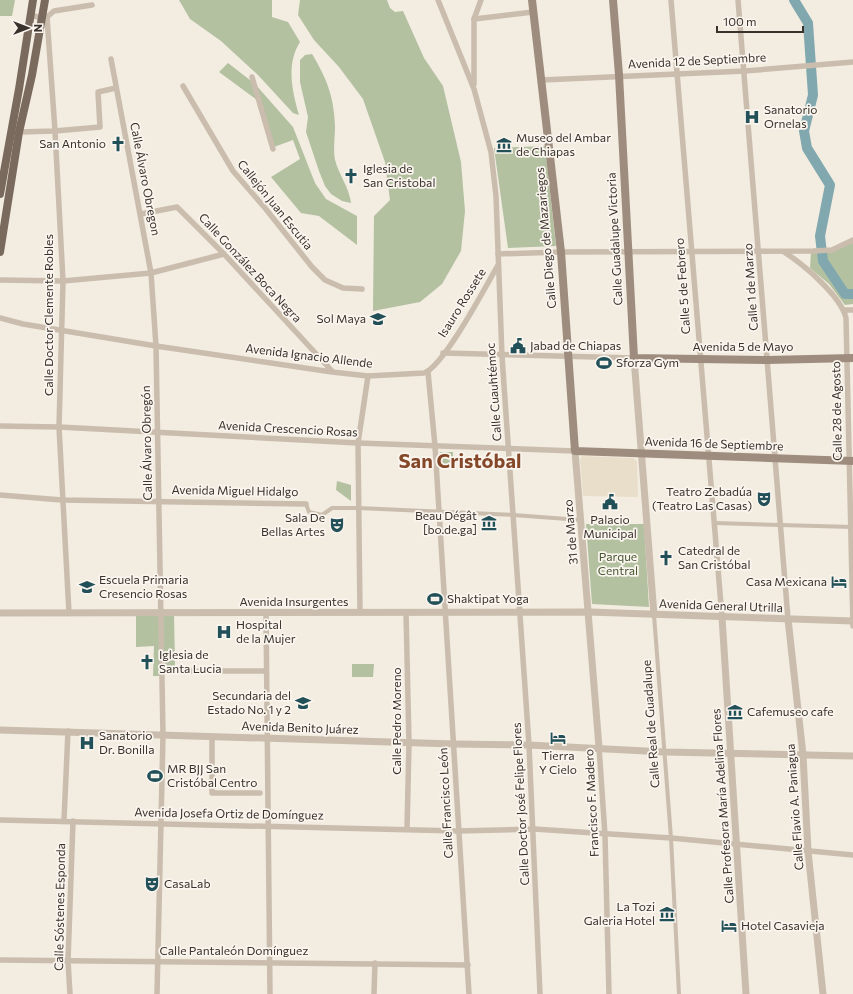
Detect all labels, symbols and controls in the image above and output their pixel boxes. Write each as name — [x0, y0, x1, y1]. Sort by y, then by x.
north arrow — [8, 8, 48, 48]
scale bar — [717, 8, 803, 34]
text: 100 m — [723, 14, 757, 28]
text: N — [32, 24, 45, 32]
street label: Avenida 12 de Septiembre — [627, 49, 766, 71]
place label: Sanatorio Ornelas — [764, 102, 818, 130]
hospital icon: Sanatorio Ornelas — [743, 108, 761, 126]
street label: Calle Álvaro Obregon — [128, 121, 164, 237]
place label: Museo del Ambar de Chiapas — [516, 130, 611, 158]
church icon: San Antonio — [109, 135, 127, 153]
place label: San Antonio — [39, 136, 106, 150]
museum icon: Museo del Ambar de Chiapas — [495, 136, 513, 154]
street label: Callejón Juan Escutia — [234, 157, 316, 253]
place label: Iglesia de San Cristobal — [363, 161, 435, 189]
church icon: Iglesia de San Cristobal — [342, 167, 360, 185]
street label: Calle Diego de Mazariegos — [532, 167, 558, 309]
street label: Calle Guadalupe Victoria — [604, 172, 624, 306]
street label: Calle González Boca Negra — [196, 210, 305, 325]
street label: Calle Doctor Clemente Robles — [41, 234, 55, 396]
street label: Calle 5 de Febrero — [672, 237, 692, 335]
street label: Calle 1 de Marzo — [740, 243, 760, 331]
street label: Isauro Rossete — [434, 265, 488, 340]
school or university icon: Sol Maya — [369, 310, 387, 328]
place label: Sol Maya — [317, 311, 366, 325]
public building icon: Jabad de Chiapas — [509, 337, 527, 355]
place label: Jabad de Chiapas — [530, 338, 621, 353]
street label: Avenida 5 de Mayo — [693, 339, 794, 353]
street label: Avenida Ignacio Allende — [245, 340, 373, 370]
street label: Calle Cuauhtémoc — [483, 342, 503, 442]
sports icon: Sforza Gym — [595, 354, 613, 372]
place label: Sforza Gym — [616, 355, 679, 369]
street label: Calle 28 de Agosto — [828, 361, 844, 461]
street label: Calle Álvaro Obregón — [138, 385, 154, 501]
street label: Avenida Crescencio Rosas — [218, 417, 358, 439]
street label: Avenida 16 de Septiembre — [644, 434, 784, 452]
district label: San Cristóbal — [399, 448, 521, 472]
street label: Avenida Miguel Hidalgo — [171, 482, 299, 498]
place label: Teatro Zebadúa (Teatro Las Casas) — [652, 484, 752, 512]
theatre icon: Teatro Zebadúa (Teatro Las Casas) — [755, 490, 773, 508]
public building icon: Palacio Municipal — [601, 493, 619, 511]
street label: 31 de Marzo — [560, 499, 580, 565]
place label: Beau Dégât [bo.de.ga] — [415, 508, 477, 536]
place label: Sala De Bellas Artes — [261, 510, 325, 538]
place label: Palacio Municipal — [583, 512, 637, 540]
museum icon: Beau Dégât [bo.de.ga] — [480, 514, 498, 532]
theatre icon: Sala De Bellas Artes — [328, 516, 346, 534]
place label: Catedral de San Cristóbal — [678, 543, 750, 571]
park label: Parque Central — [598, 549, 638, 577]
church icon: Catedral de San Cristóbal — [657, 549, 675, 567]
place label: Escuela Primaria Cresencio Rosas — [99, 572, 188, 600]
hotel icon: Casa Mexicana — [830, 573, 848, 591]
place label: Casa Mexicana — [746, 574, 827, 588]
school or university icon: Escuela Primaria Cresencio Rosas — [78, 578, 96, 596]
sports icon: Shaktipat Yoga — [426, 590, 444, 608]
place label: Shaktipat Yoga — [447, 591, 529, 605]
street label: Avenida Insurgentes — [240, 594, 348, 608]
street label: Avenida General Utrilla — [659, 596, 783, 614]
place label: Hospital de la Mujer — [236, 617, 296, 645]
hospital icon: Hospital de la Mujer — [215, 623, 233, 641]
place label: Iglesia de Santa Lucia — [159, 647, 222, 675]
church icon: Iglesia de Santa Lucia — [138, 653, 156, 671]
street label: Calle Real de Guadalupe — [639, 659, 661, 789]
street label: Calle Pedro Moreno — [389, 667, 403, 775]
place label: Secundaria del Estado No. 1 y 2 — [207, 688, 291, 716]
school or university icon: Secundaria del Estado No. 1 y 2 — [294, 694, 312, 712]
museum icon: Cafemuseo cafe — [726, 703, 744, 721]
place label: Cafemuseo cafe — [747, 704, 834, 718]
street label: Calle Profesora María Adelina Flores — [708, 708, 736, 904]
street label: Avenida Benito Juárez — [241, 718, 359, 737]
street label: Calle Doctor José Felipe Flores — [509, 722, 532, 886]
place label: Sanatorio Dr. Bonilla — [99, 728, 154, 756]
hotel icon: Tierra Y Cielo — [549, 729, 567, 747]
hospital icon: Sanatorio Dr. Bonilla — [78, 734, 96, 752]
street label: Calle Flavio A. Paniagua — [783, 743, 805, 871]
street label: Calle Francisco León — [435, 747, 455, 859]
place label: Tierra Y Cielo — [539, 748, 577, 776]
street label: Francisco F. Madero — [581, 749, 601, 857]
place label: MR BJJ San Cristóbal Centro — [167, 761, 257, 789]
sports icon: MR BJJ San Cristóbal Centro — [146, 767, 164, 785]
street label: Avenida Josefa Ortiz de Domínguez — [134, 804, 324, 823]
street label: Calle Sóstenes Esponda — [51, 843, 67, 971]
theatre icon: CasaLab — [143, 875, 161, 893]
place label: CasaLab — [164, 876, 210, 890]
place label: La Tozi Galeria Hotel — [584, 899, 655, 927]
museum icon: La Tozi Galeria Hotel — [658, 905, 676, 923]
hotel icon: Hotel Casavieja — [720, 917, 738, 935]
place label: Hotel Casavieja — [741, 918, 825, 932]
street label: Calle Pantaleón Domínguez — [160, 943, 308, 957]

